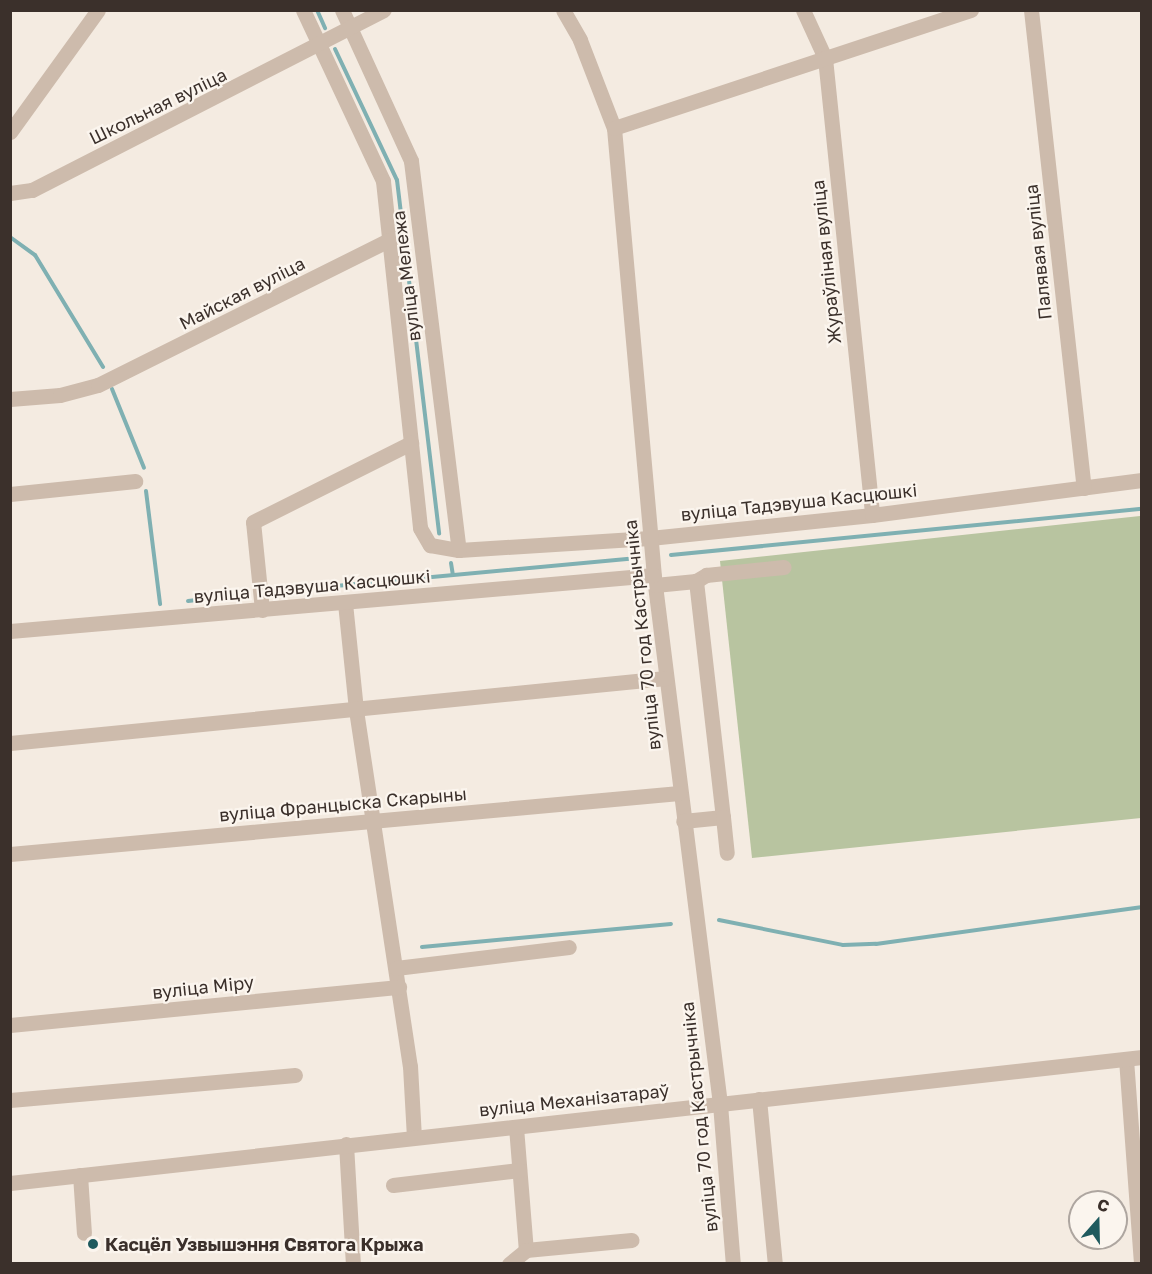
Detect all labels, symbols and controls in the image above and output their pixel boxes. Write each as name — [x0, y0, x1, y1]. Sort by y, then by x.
street label: Школьная вуліца — [86, 63, 230, 149]
street label: Жураўліная вуліца — [807, 179, 845, 345]
street label: Палявая вуліца — [1020, 183, 1056, 321]
street label: вуліца Мележа — [387, 209, 425, 343]
street label: Майская вуліца — [176, 252, 308, 334]
street label: вуліца Тадэвуша Касцюшкі — [680, 479, 918, 525]
street label: вуліца 70 год Кастрычніка — [619, 519, 665, 751]
street label: вуліца Тадэвуша Касцюшкі — [193, 565, 431, 607]
street label: вуліца Францыска Скарыны — [218, 782, 468, 826]
street label: вуліца Міру — [151, 971, 255, 1003]
street label: вуліца 70 год Кастрычніка — [676, 1001, 722, 1233]
street label: вуліца Механізатараў — [478, 1079, 670, 1121]
north arrow — [1068, 1190, 1128, 1250]
text: С — [1095, 1194, 1112, 1216]
place label: Касцёл Узвышэння Святога Крыжа — [105, 1233, 423, 1255]
marker: Касцёл Узвышэння Святога Крыжа — [86, 1237, 100, 1251]

